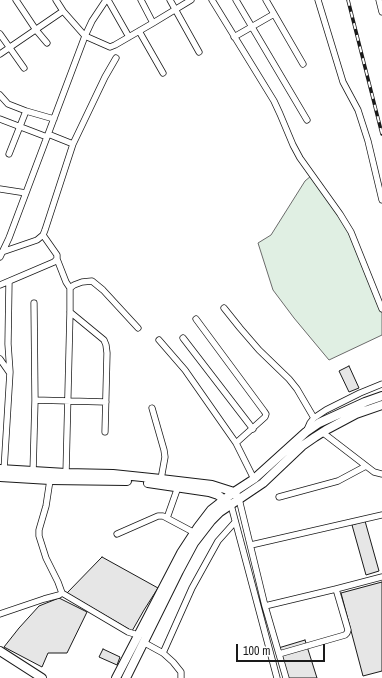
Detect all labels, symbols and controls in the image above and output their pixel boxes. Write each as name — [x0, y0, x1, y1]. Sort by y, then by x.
scale bar — [238, 636, 327, 662]
text: 100 m — [243, 643, 270, 659]

